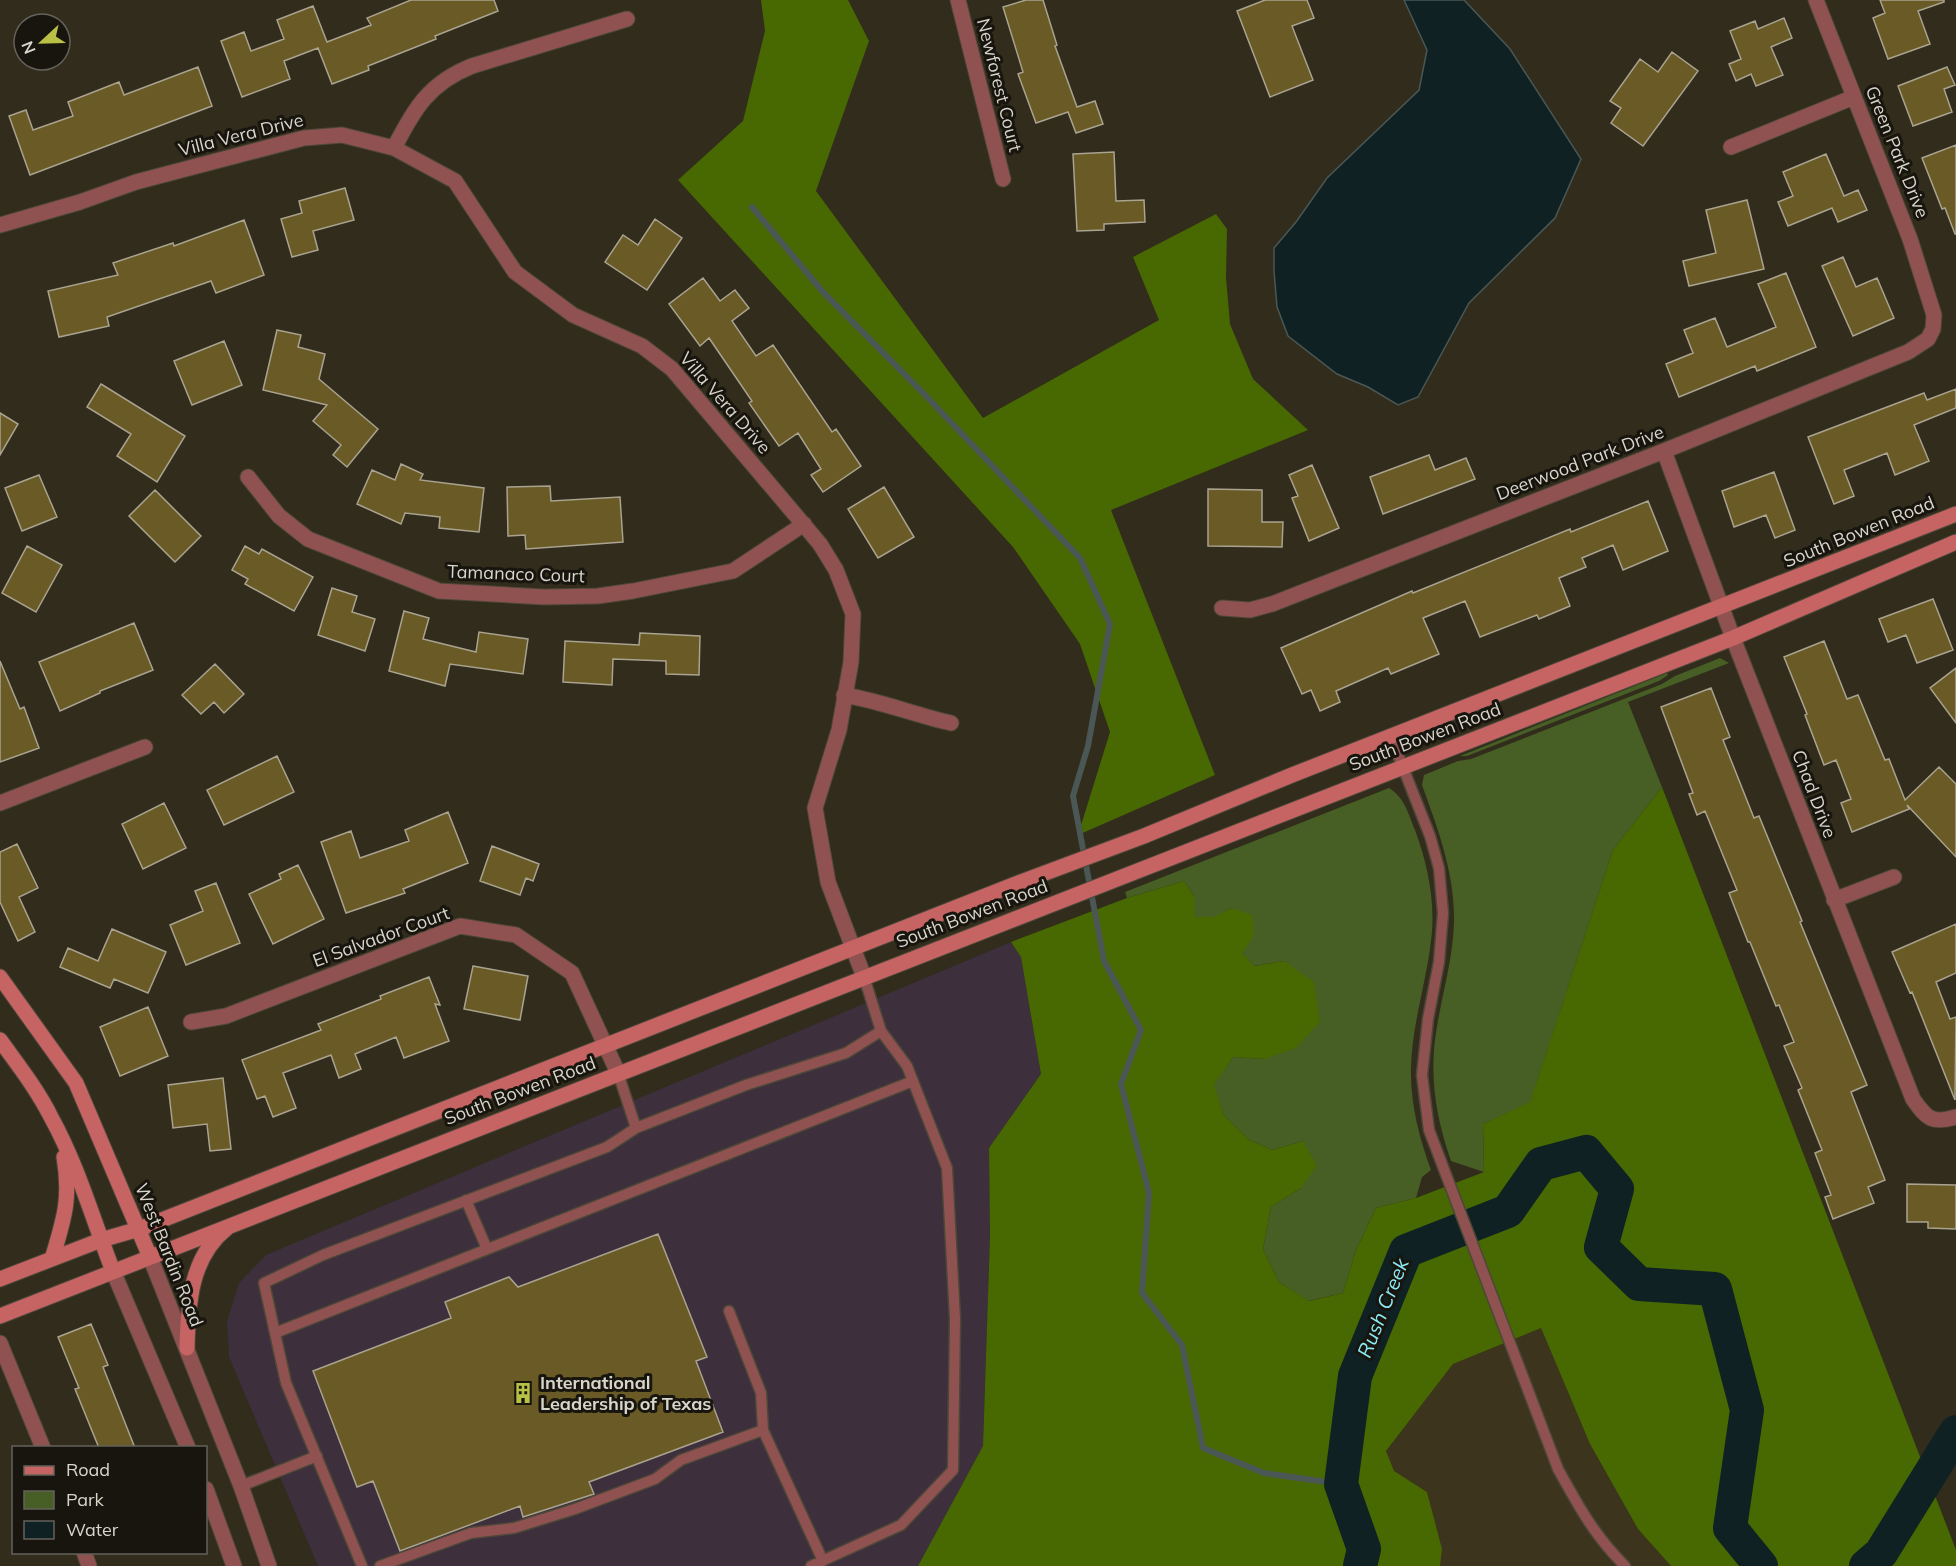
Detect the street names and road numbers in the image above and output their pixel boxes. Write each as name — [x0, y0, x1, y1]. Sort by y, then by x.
street label: Newforest Court — [972, 16, 1027, 154]
street label: Green Park Drive — [1860, 82, 1934, 221]
street label: Villa Vera Drive — [176, 108, 306, 161]
street label: Villa Vera Drive — [675, 347, 776, 458]
street label: Deerwood Park Drive — [1493, 420, 1667, 505]
street label: South Bowen Road — [1780, 491, 1938, 572]
street label: Tamanaco Court — [447, 560, 585, 587]
street label: South Bowen Road — [1346, 697, 1504, 776]
street label: Chad Drive — [1787, 746, 1842, 841]
street label: South Bowen Road — [893, 874, 1051, 953]
street label: El Salvador Court — [309, 901, 452, 972]
street label: South Bowen Road — [441, 1051, 599, 1130]
street label: West Bardin Road — [130, 1180, 209, 1330]

